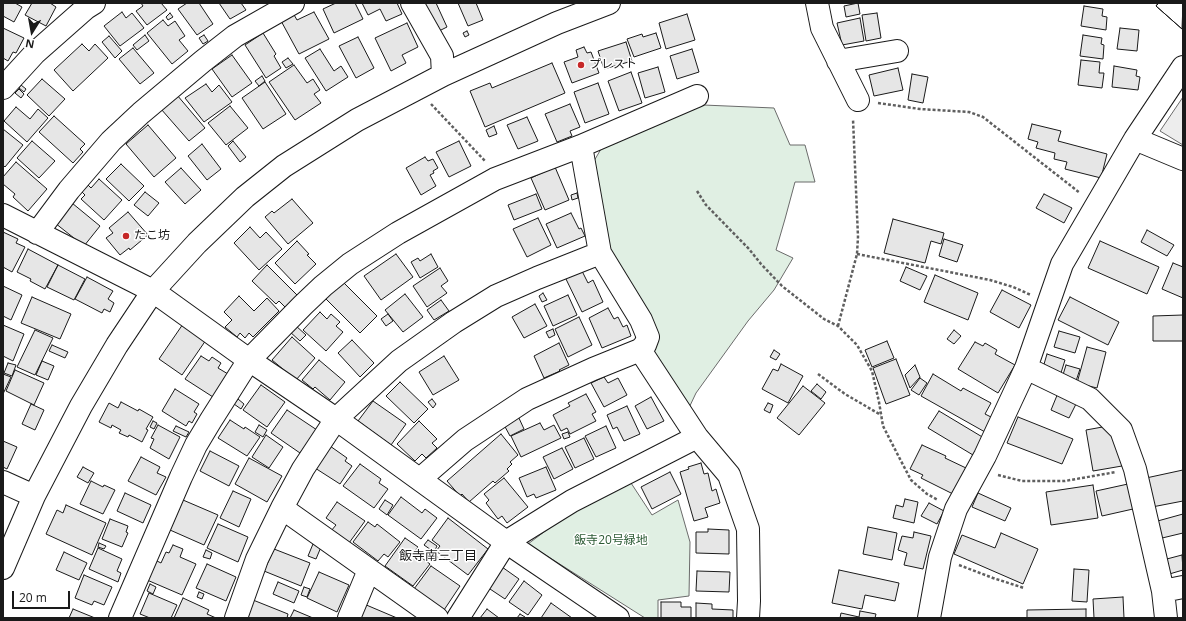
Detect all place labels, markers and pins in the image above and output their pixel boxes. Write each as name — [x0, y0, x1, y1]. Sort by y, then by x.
place label: プレスト — [589, 58, 637, 72]
marker: プレスト — [576, 60, 586, 70]
place label: たこ坊 — [134, 229, 170, 243]
marker: たこ坊 — [121, 231, 131, 241]

